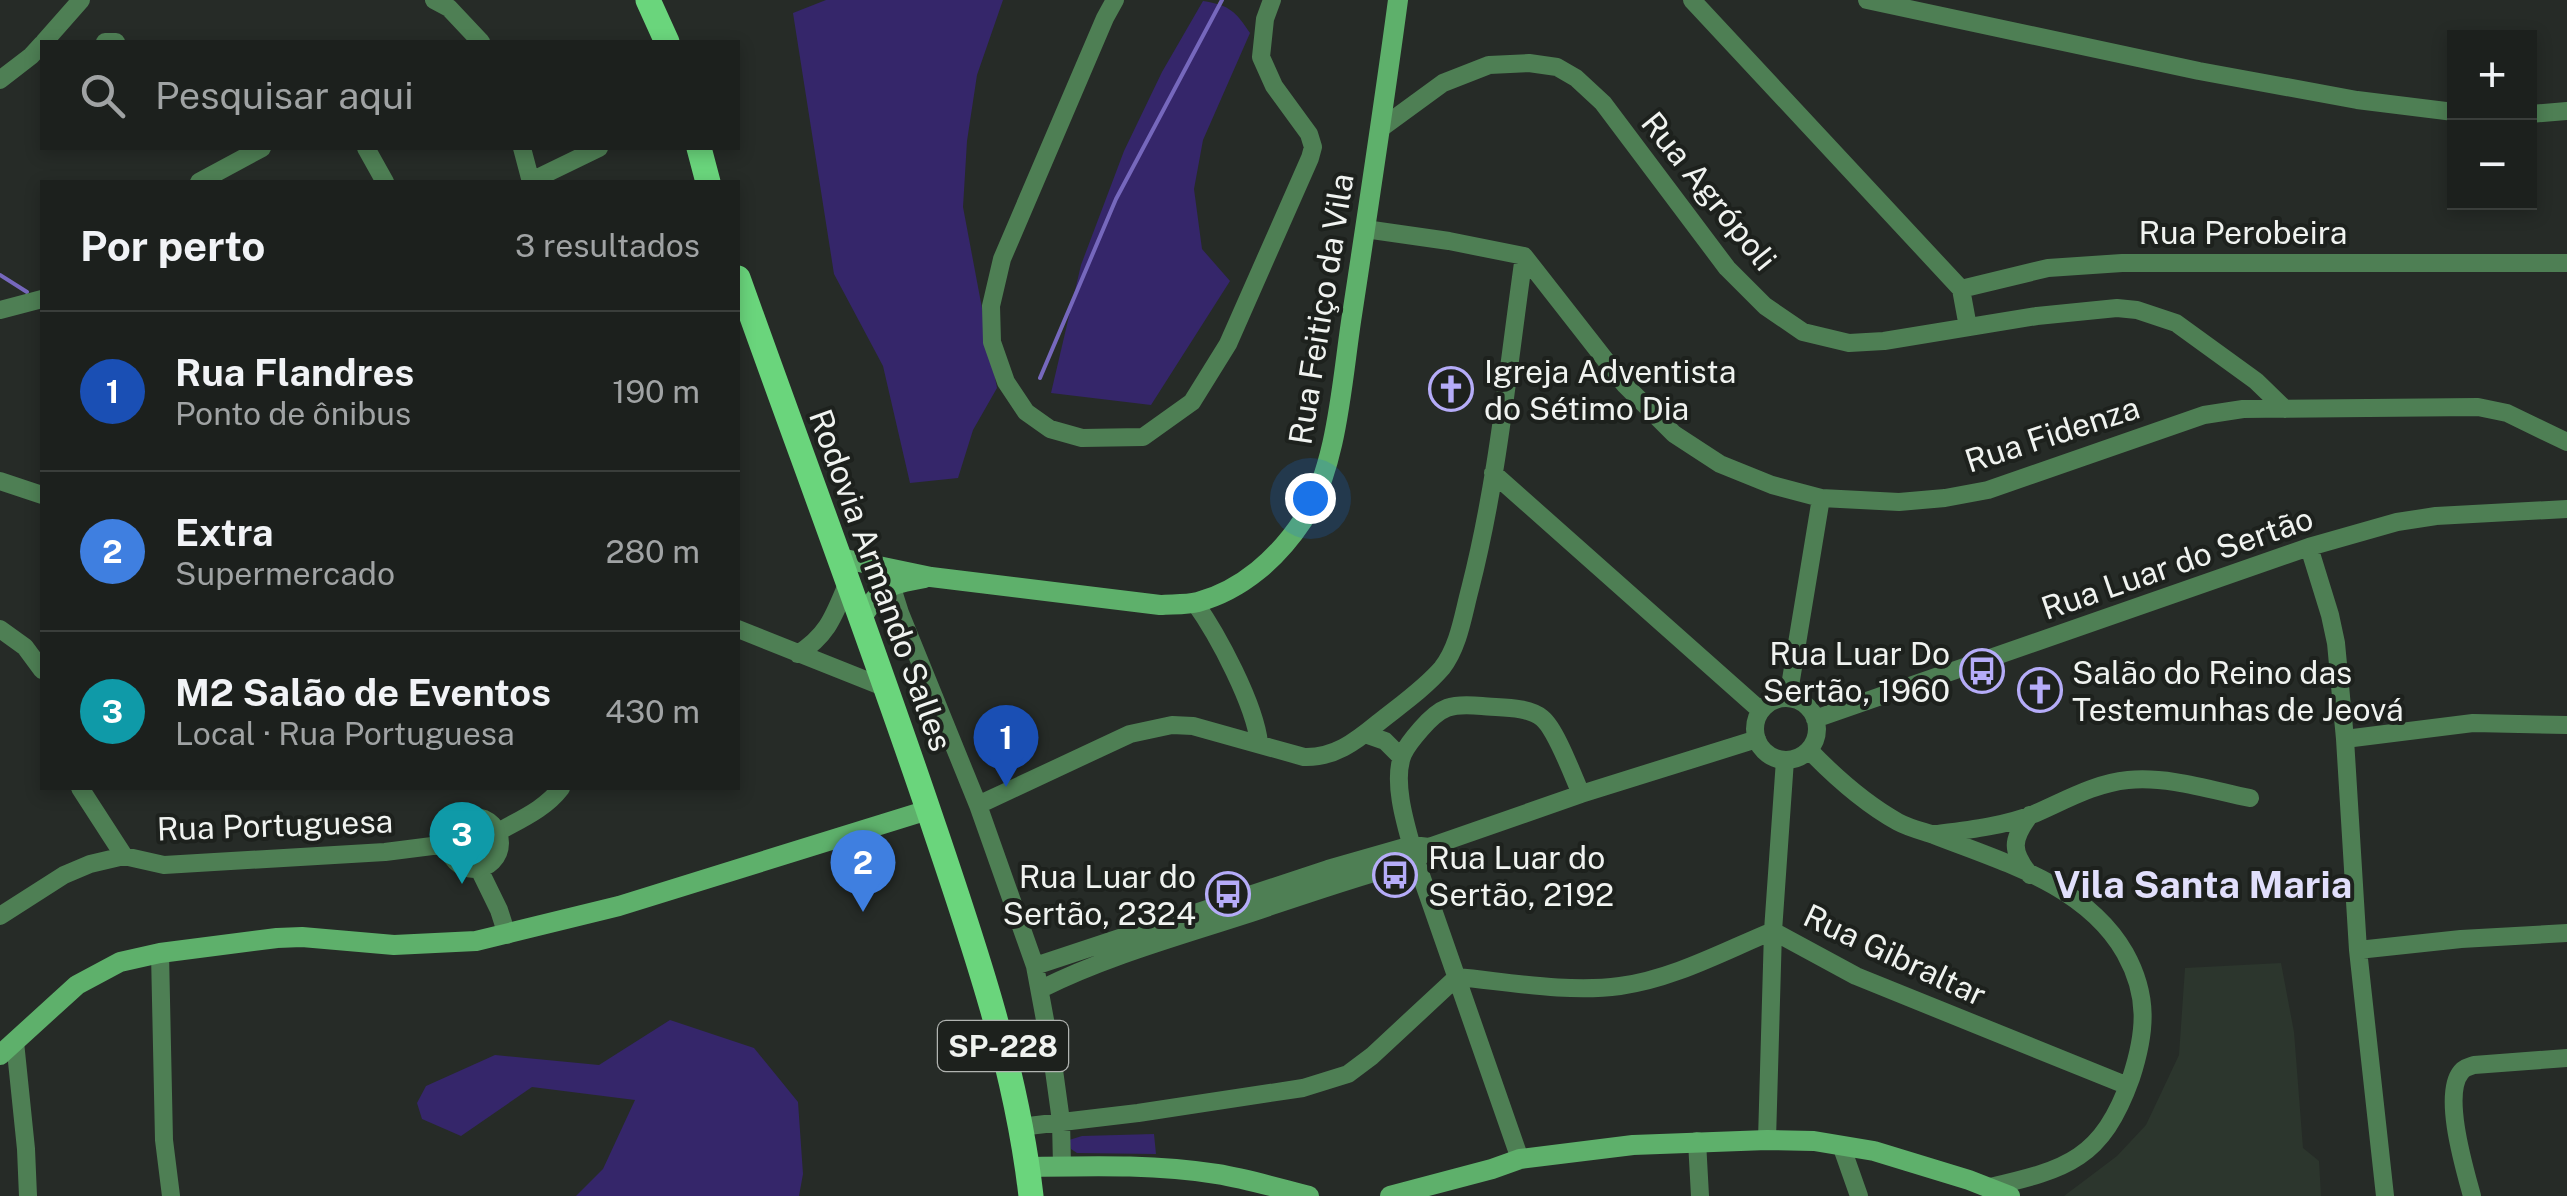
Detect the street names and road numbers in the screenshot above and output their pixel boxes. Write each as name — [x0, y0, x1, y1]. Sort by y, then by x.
street label: Rua Agrópoli — [1634, 105, 1784, 277]
street label: Rua Feitiço da Vila — [1281, 171, 1361, 447]
street label: Rua Perobeira — [2139, 214, 2347, 251]
street label: Rua Fidenza — [1960, 388, 2144, 480]
street label: Rodovia Armando Salles — [802, 404, 960, 756]
street label: Rua Luar do Sertão — [2036, 499, 2318, 627]
street label: Rua Portuguesa — [156, 802, 394, 848]
street label: Rua Gibraltar — [1798, 897, 1992, 1013]
road number: SP-228 — [938, 1021, 1068, 1071]

